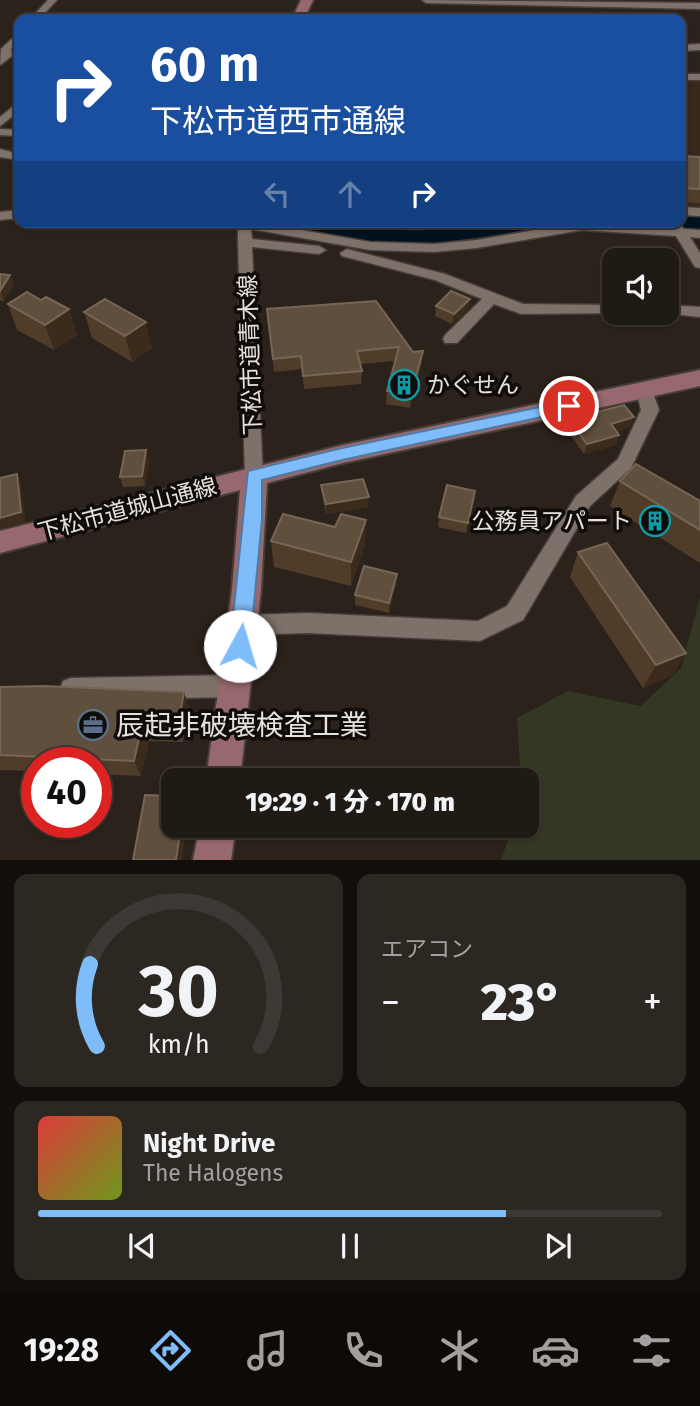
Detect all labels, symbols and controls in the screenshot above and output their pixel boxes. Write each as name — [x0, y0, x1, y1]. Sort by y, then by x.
text: 60 m — [150, 35, 259, 94]
icon: right — [35, 42, 126, 133]
text: 下松市道西市通線 — [150, 102, 406, 140]
icon: left — [258, 175, 296, 213]
icon: ahead — [331, 175, 369, 213]
icon: right — [404, 175, 442, 213]
map controls — [602, 248, 679, 325]
button: sound — [602, 248, 679, 325]
street label: 下松市道青木線 — [233, 274, 267, 436]
building icon: かぐせん — [387, 368, 421, 402]
place label: かぐせん — [427, 371, 519, 399]
pin — [539, 376, 599, 436]
icon: arrive — [550, 387, 588, 425]
street label: 下松市道城山通線 — [35, 472, 219, 546]
building icon: 公務員アパート — [638, 504, 672, 538]
place label: 公務員アパート — [471, 507, 632, 535]
position arrow — [203, 609, 277, 683]
office icon: 辰起非破壊検査工業 — [76, 708, 110, 742]
place label: 辰起非破壊検査工業 — [116, 709, 368, 742]
speed limit sign: 40 — [21, 747, 112, 838]
text: 19:29 · 1 分 · 170 m — [245, 787, 455, 818]
text: エアコン — [381, 935, 473, 963]
text: 30 — [137, 949, 219, 1036]
text: 23° — [481, 971, 562, 1034]
text: − — [381, 979, 400, 1025]
text: + — [643, 979, 662, 1025]
text: km/h — [148, 1030, 209, 1060]
text: Night Drive — [143, 1128, 275, 1159]
text: The Halogens — [143, 1159, 283, 1187]
icon: previous — [123, 1227, 161, 1265]
icon: pause — [331, 1227, 369, 1265]
icon: next — [539, 1227, 577, 1265]
icon: directions — [146, 1326, 195, 1375]
icon: music — [243, 1326, 292, 1375]
icon: phone — [339, 1326, 388, 1375]
icon: climate — [435, 1326, 484, 1375]
icon: car — [531, 1326, 580, 1375]
icon: filters — [627, 1326, 676, 1375]
text: 19:28 — [24, 1331, 99, 1369]

